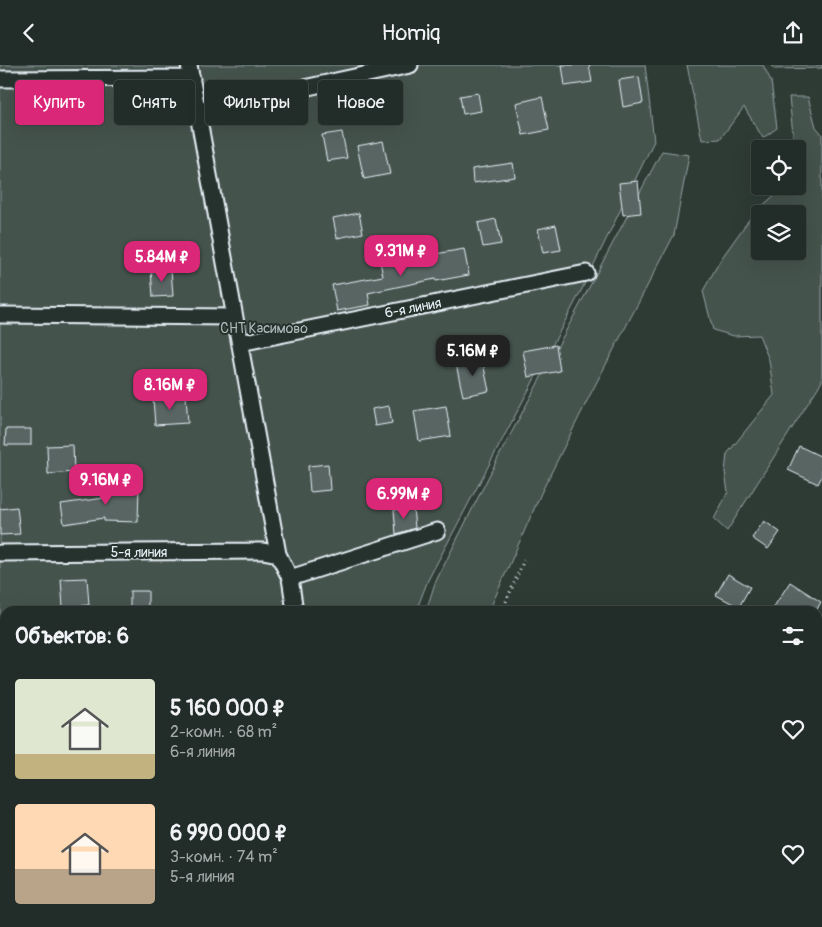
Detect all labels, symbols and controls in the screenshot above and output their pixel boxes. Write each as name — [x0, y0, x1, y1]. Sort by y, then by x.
icon: back — [15, 19, 43, 47]
text: Homiq — [382, 19, 440, 47]
icon: share — [779, 19, 807, 47]
chip: Купить — [15, 80, 104, 125]
chip: Снять — [114, 80, 195, 125]
chip: Фильтры — [205, 80, 308, 125]
chip: Новое — [318, 80, 403, 125]
map controls — [751, 140, 806, 260]
button: locate — [751, 140, 806, 195]
button: layers — [751, 205, 806, 260]
pin: 9.31M ₽ — [355, 235, 447, 277]
pin: 5.84M ₽ — [116, 241, 208, 283]
text: 9.31M ₽ — [375, 241, 427, 261]
text: 5.84M ₽ — [135, 247, 189, 267]
street label: 6-я линия — [383, 294, 443, 322]
park label: СНТ Касимово — [220, 320, 308, 337]
pin: 5.16M ₽ — [427, 335, 519, 377]
text: 5.16M ₽ — [447, 341, 499, 361]
pin: 8.16M ₽ — [124, 369, 216, 411]
text: 8.16M ₽ — [144, 375, 196, 395]
pin: 9.16M ₽ — [60, 463, 152, 506]
text: 9.16M ₽ — [80, 470, 132, 490]
pin: 6.99M ₽ — [358, 477, 450, 520]
text: 6.99M ₽ — [377, 484, 431, 504]
street label: 5-я линия — [111, 544, 167, 561]
icon: filters — [779, 622, 807, 650]
text: Объектов: 6 — [15, 623, 129, 650]
text: 5 160 000 ₽ — [170, 695, 285, 722]
icon: home — [55, 699, 115, 759]
icon: heart — [779, 715, 807, 743]
text: 2-комн. · 68 m² — [170, 722, 277, 742]
text: 6-я линия — [170, 742, 235, 762]
text: 6 990 000 ₽ — [170, 820, 288, 847]
icon: home — [55, 824, 115, 884]
icon: heart — [779, 840, 807, 868]
text: 3-комн. · 74 m² — [170, 847, 278, 867]
text: 5-я линия — [170, 867, 235, 887]

